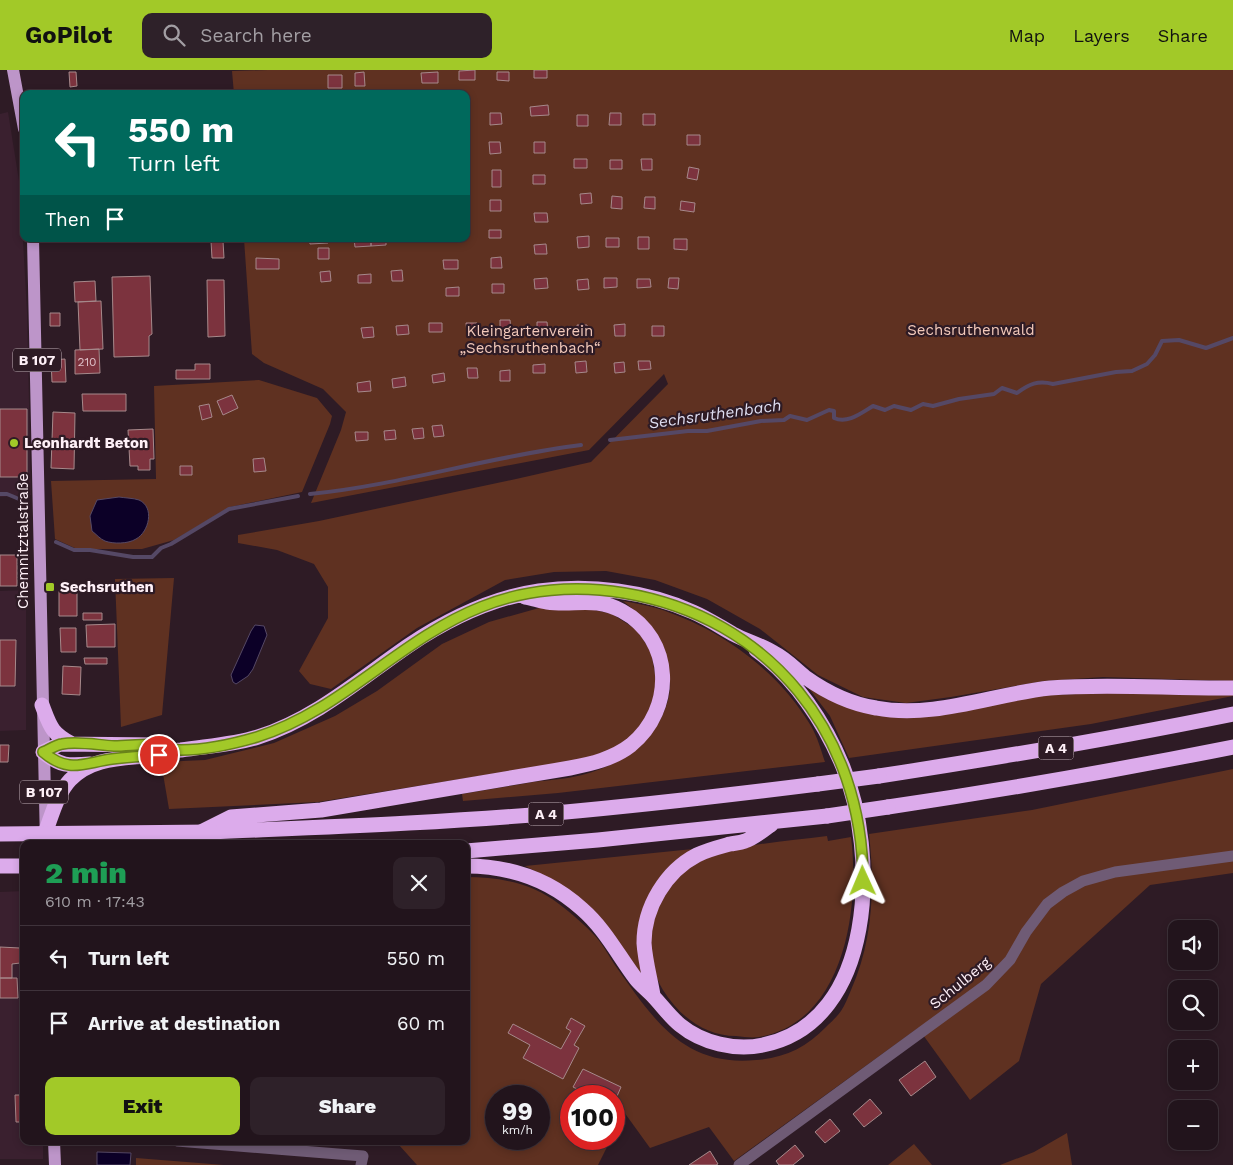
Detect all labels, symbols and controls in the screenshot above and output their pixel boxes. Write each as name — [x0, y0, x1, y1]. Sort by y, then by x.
search box — [142, 13, 492, 58]
text: GoPilot — [25, 21, 112, 49]
icon: search — [160, 21, 188, 49]
text: Search here — [200, 24, 312, 47]
text: Map — [1008, 25, 1045, 46]
text: Layers — [1073, 25, 1130, 46]
text: Share — [1158, 25, 1208, 46]
text: 550 m — [128, 109, 234, 151]
icon: left — [45, 110, 110, 175]
text: Turn left — [128, 151, 220, 176]
icon: arrive — [101, 205, 129, 233]
text: Then — [45, 208, 91, 231]
park label: Sechsruthenwald — [907, 321, 1035, 339]
park label: Kleingartenverein „Sechsruthenbach“ — [459, 322, 601, 357]
road number: B 107 — [13, 348, 61, 372]
house number: 210 — [77, 355, 97, 369]
water label: Sechsruthenbach — [647, 395, 783, 433]
place label: Leonhardt Beton — [24, 434, 148, 452]
marker: Leonhardt Beton — [8, 437, 20, 449]
street label: Chemnitztalstraße — [14, 473, 32, 609]
place label: Sechsruthen — [60, 578, 154, 596]
marker: Sechsruthen — [44, 581, 56, 593]
pin — [138, 734, 180, 776]
road number: A 4 — [1038, 736, 1074, 760]
icon: arrive — [145, 741, 173, 769]
road number: B 107 — [20, 780, 68, 804]
road number: A 4 — [528, 802, 564, 826]
position arrow — [836, 854, 888, 906]
text: 2 min — [45, 855, 127, 890]
button: close — [393, 857, 445, 909]
text: 610 m · 17:43 — [45, 892, 145, 911]
map controls — [1168, 920, 1218, 1150]
button: sound — [1168, 920, 1218, 970]
icon: left — [45, 944, 73, 972]
text: Turn left — [88, 947, 169, 970]
text: 550 m — [386, 947, 445, 970]
street label: Schulberg — [926, 953, 994, 1013]
button: search — [1168, 980, 1218, 1030]
icon: arrive — [45, 1009, 73, 1037]
text: Arrive at destination — [88, 1012, 280, 1035]
text: 60 m — [397, 1012, 445, 1035]
button: + — [1168, 1040, 1218, 1090]
button: Exit — [45, 1077, 240, 1135]
button: Share — [250, 1077, 445, 1135]
speed limit sign: 100 — [560, 1085, 625, 1150]
text: 99 — [502, 1097, 533, 1126]
button: − — [1168, 1100, 1218, 1150]
text: km/h — [502, 1123, 533, 1137]

